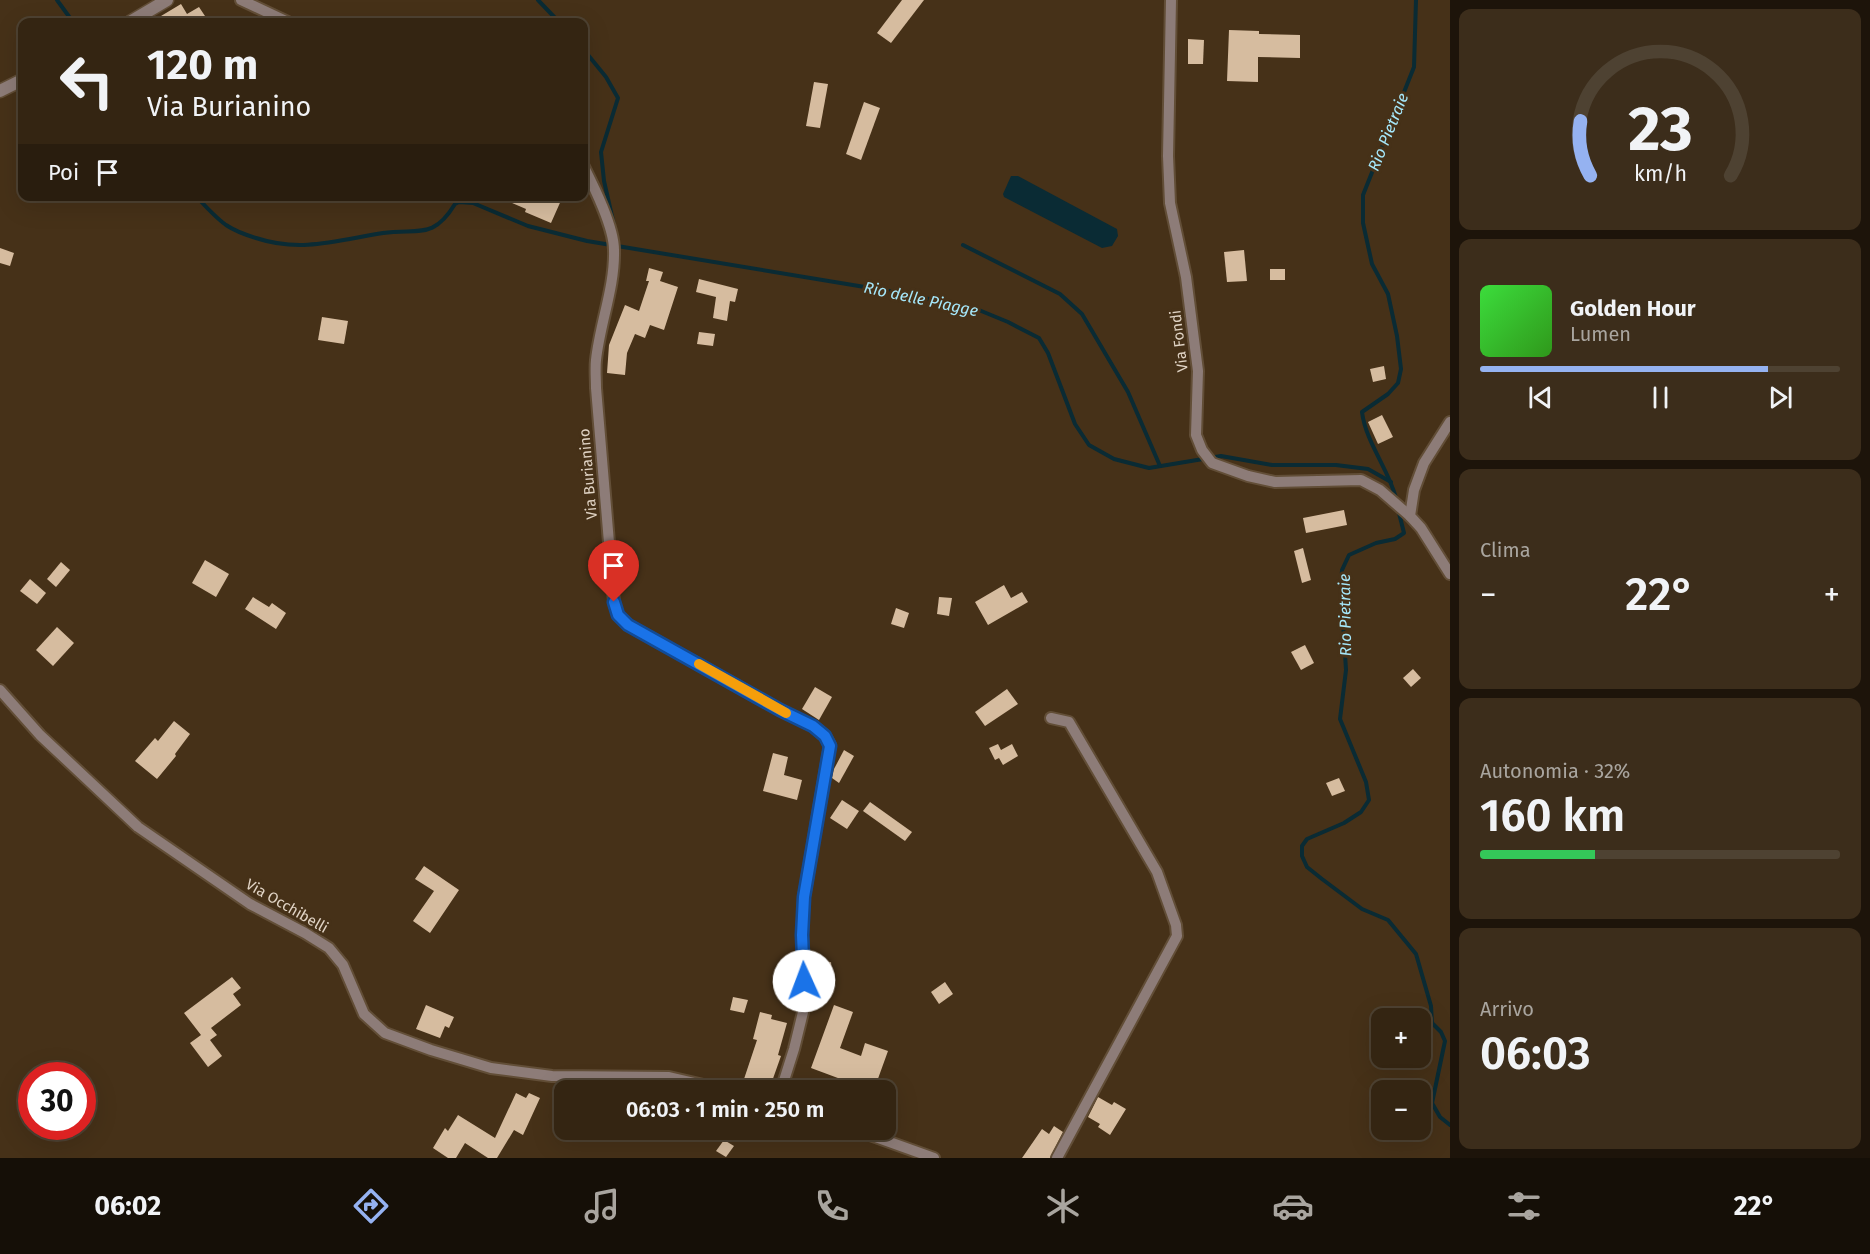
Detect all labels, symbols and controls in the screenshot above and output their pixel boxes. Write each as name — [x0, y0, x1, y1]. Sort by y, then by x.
text: 120 m — [147, 40, 258, 90]
icon: left — [48, 42, 126, 120]
water label: Rio Pietraie — [1364, 90, 1412, 174]
text: Via Burianino — [147, 91, 311, 123]
text: 23 — [1628, 93, 1692, 168]
icon: arrive — [91, 156, 124, 189]
text: Poi — [48, 159, 79, 186]
text: km/h — [1633, 162, 1687, 188]
water label: Rio delle Piagge — [862, 278, 980, 320]
text: Golden Hour — [1570, 295, 1696, 322]
street label: Via Fondi — [1166, 309, 1192, 373]
text: Lumen — [1570, 322, 1631, 346]
icon: previous — [1524, 381, 1557, 414]
icon: pause — [1644, 381, 1677, 414]
icon: next — [1764, 381, 1797, 414]
street label: Via Burianino — [575, 428, 601, 520]
text: Clima — [1480, 538, 1531, 562]
pin — [588, 540, 639, 602]
icon: arrive — [597, 549, 630, 582]
text: 22° — [1625, 568, 1695, 622]
water label: Rio Pietraie — [1335, 574, 1355, 656]
text: − — [1480, 575, 1497, 615]
text: + — [1824, 575, 1840, 615]
text: Autonomia · 32% — [1480, 759, 1630, 783]
text: 160 km — [1480, 789, 1625, 843]
street label: Via Occhibelli — [243, 875, 331, 937]
position arrow — [772, 949, 836, 1013]
text: Arrivo — [1480, 997, 1534, 1021]
map controls — [1371, 1008, 1431, 1140]
button: + — [1371, 1008, 1431, 1068]
text: 06:03 — [1480, 1027, 1591, 1081]
speed limit sign: 30 — [18, 1062, 96, 1140]
button: − — [1371, 1080, 1431, 1140]
text: 06:03 · 1 min · 250 m — [626, 1096, 824, 1123]
icon: directions — [350, 1185, 392, 1227]
icon: music — [581, 1185, 623, 1227]
icon: phone — [811, 1185, 853, 1227]
icon: climate — [1042, 1185, 1084, 1227]
icon: car — [1272, 1185, 1314, 1227]
icon: filters — [1503, 1185, 1545, 1227]
text: 06:02 — [94, 1190, 161, 1222]
text: 22° — [1734, 1190, 1776, 1222]

